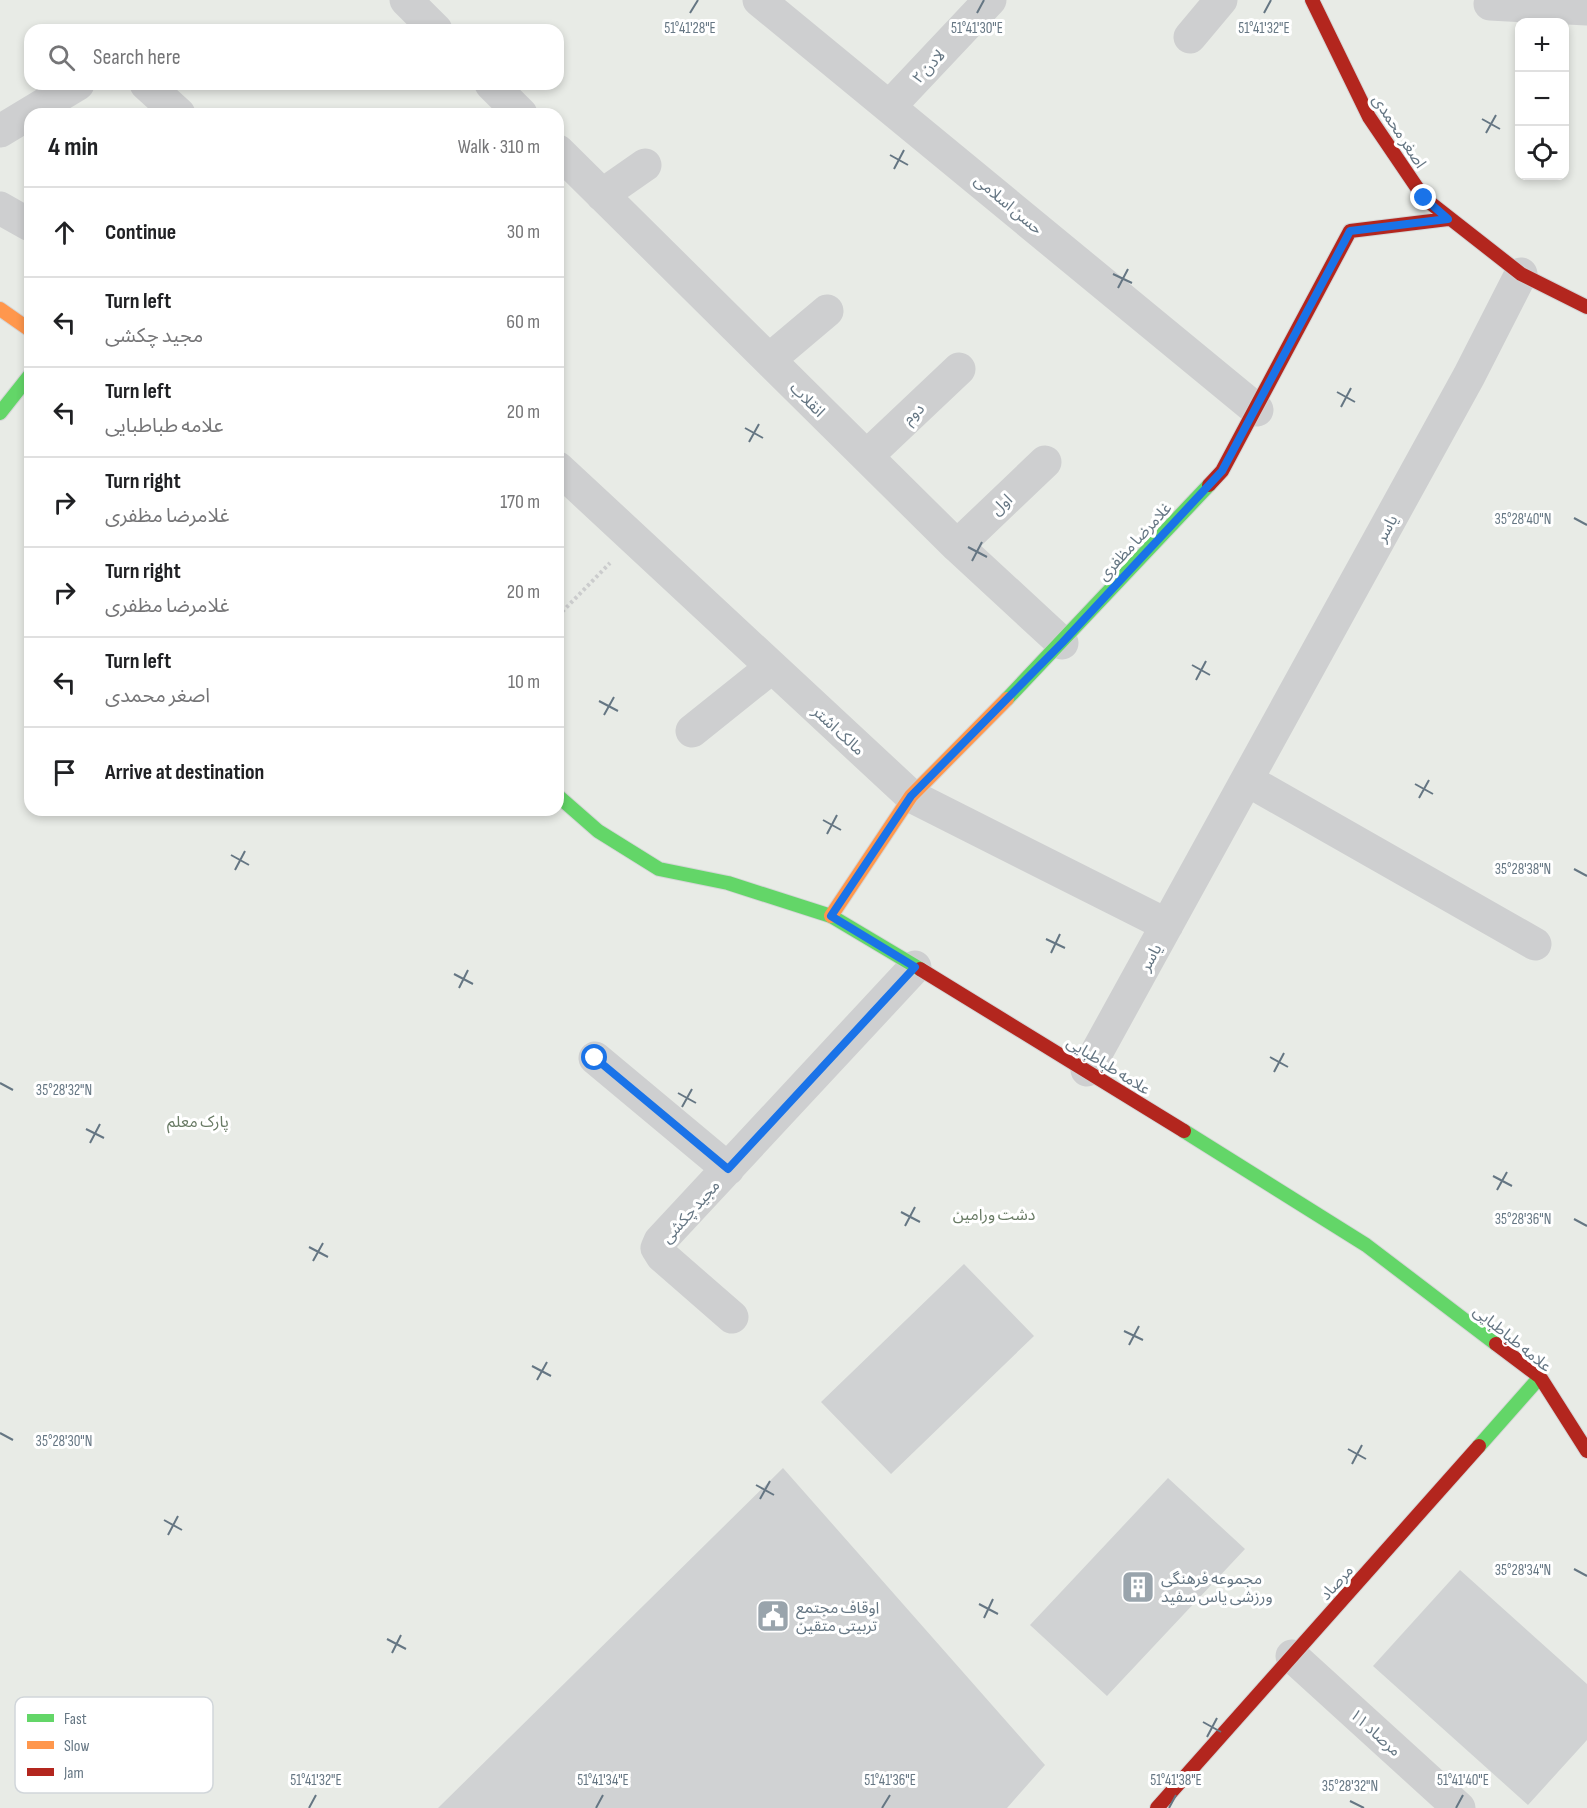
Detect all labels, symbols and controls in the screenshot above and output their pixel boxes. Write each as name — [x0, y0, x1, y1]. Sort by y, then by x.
map controls — [1515, 18, 1569, 180]
button: + — [1515, 18, 1569, 72]
text: 51°41'28"E — [664, 19, 716, 38]
text: 51°41'30"E — [951, 19, 1003, 38]
text: 51°41'32"E — [1238, 19, 1290, 38]
search box — [24, 24, 564, 90]
icon: search — [45, 41, 78, 74]
text: Search here — [93, 44, 180, 71]
street label: لادن ۲ — [909, 46, 950, 88]
button: − — [1515, 72, 1569, 126]
street label: اصغر محمدی — [1368, 91, 1430, 172]
button: locate — [1515, 126, 1569, 180]
text: 4 min — [48, 132, 98, 163]
text: Walk · 310 m — [458, 135, 540, 159]
street label: حسن اسلامی — [970, 171, 1046, 239]
route end — [1410, 184, 1436, 210]
icon: ahead — [48, 216, 81, 249]
text: Continue — [105, 219, 176, 246]
text: 30 m — [507, 220, 540, 244]
text: Turn left — [105, 288, 171, 315]
icon: left — [48, 306, 81, 339]
text: 60 m — [506, 310, 540, 334]
text: مجید چکشی — [105, 324, 203, 348]
text: Turn left — [105, 378, 171, 405]
street label: انقلاب — [786, 379, 828, 421]
icon: left — [48, 396, 81, 429]
street label: دوم — [899, 399, 930, 430]
text: 20 m — [507, 400, 540, 424]
text: علامه طباطبایی — [105, 414, 224, 438]
text: Turn right — [105, 468, 181, 495]
icon: right — [48, 486, 81, 519]
text: 170 m — [500, 490, 540, 514]
street label: اول — [987, 491, 1017, 520]
street label: غلامرضا مظفری — [1094, 499, 1176, 585]
text: غلامرضا مظفری — [105, 504, 230, 528]
text: 35°28'40"N — [1495, 510, 1551, 529]
street label: یاسر — [1372, 512, 1402, 547]
text: Turn right — [105, 558, 181, 585]
icon: right — [48, 576, 81, 609]
text: 20 m — [507, 580, 540, 604]
text: غلامرضا مظفری — [105, 594, 230, 618]
text: Turn left — [105, 648, 171, 675]
icon: left — [48, 666, 81, 699]
text: 10 m — [508, 670, 540, 694]
text: اصغر محمدی — [105, 684, 210, 708]
street label: مالک اشتر — [807, 702, 868, 760]
icon: arrive — [48, 756, 81, 789]
text: Arrive at destination — [105, 759, 264, 786]
text: 35°28'38"N — [1495, 860, 1551, 879]
street label: یاسر — [1136, 941, 1166, 976]
street label: علامه طباطبایی — [1063, 1033, 1153, 1099]
route start — [581, 1044, 607, 1070]
text: 35°28'32"N — [36, 1081, 92, 1100]
park label: پارک معلم — [167, 1113, 229, 1134]
street label: مجید چکشی — [658, 1176, 724, 1248]
park label: دشت ورامین — [953, 1206, 1035, 1225]
text: 35°28'36"N — [1495, 1210, 1551, 1229]
street label: علامه طباطبایی — [1469, 1302, 1555, 1376]
text: 35°28'30"N — [36, 1432, 92, 1451]
street label: مرصاد — [1316, 1561, 1358, 1605]
text: 35°28'34"N — [1495, 1561, 1551, 1580]
building icon: مجموعه فرهنگی ورزشی یاس سفید — [1120, 1569, 1156, 1605]
place label: مجموعه فرهنگی ورزشی یاس سفید — [1161, 1570, 1273, 1607]
public building icon: اوقاف مجتمع تربیتی متقین — [755, 1598, 791, 1634]
place label: اوقاف مجتمع تربیتی متقین — [796, 1599, 879, 1636]
legend — [15, 1697, 213, 1793]
street label: مرصاد ۱۱ — [1346, 1705, 1404, 1761]
text: Fast — [64, 1710, 87, 1729]
text: Slow — [64, 1737, 89, 1756]
text: Jam — [63, 1764, 84, 1783]
text: 51°41'32"E — [290, 1771, 342, 1790]
text: 51°41'34"E — [577, 1771, 629, 1790]
text: 51°41'36"E — [864, 1771, 916, 1790]
text: 51°41'38"E — [1150, 1771, 1202, 1790]
text: 51°41'40"E — [1437, 1771, 1489, 1790]
text: 35°28'32"N — [1322, 1777, 1378, 1796]

